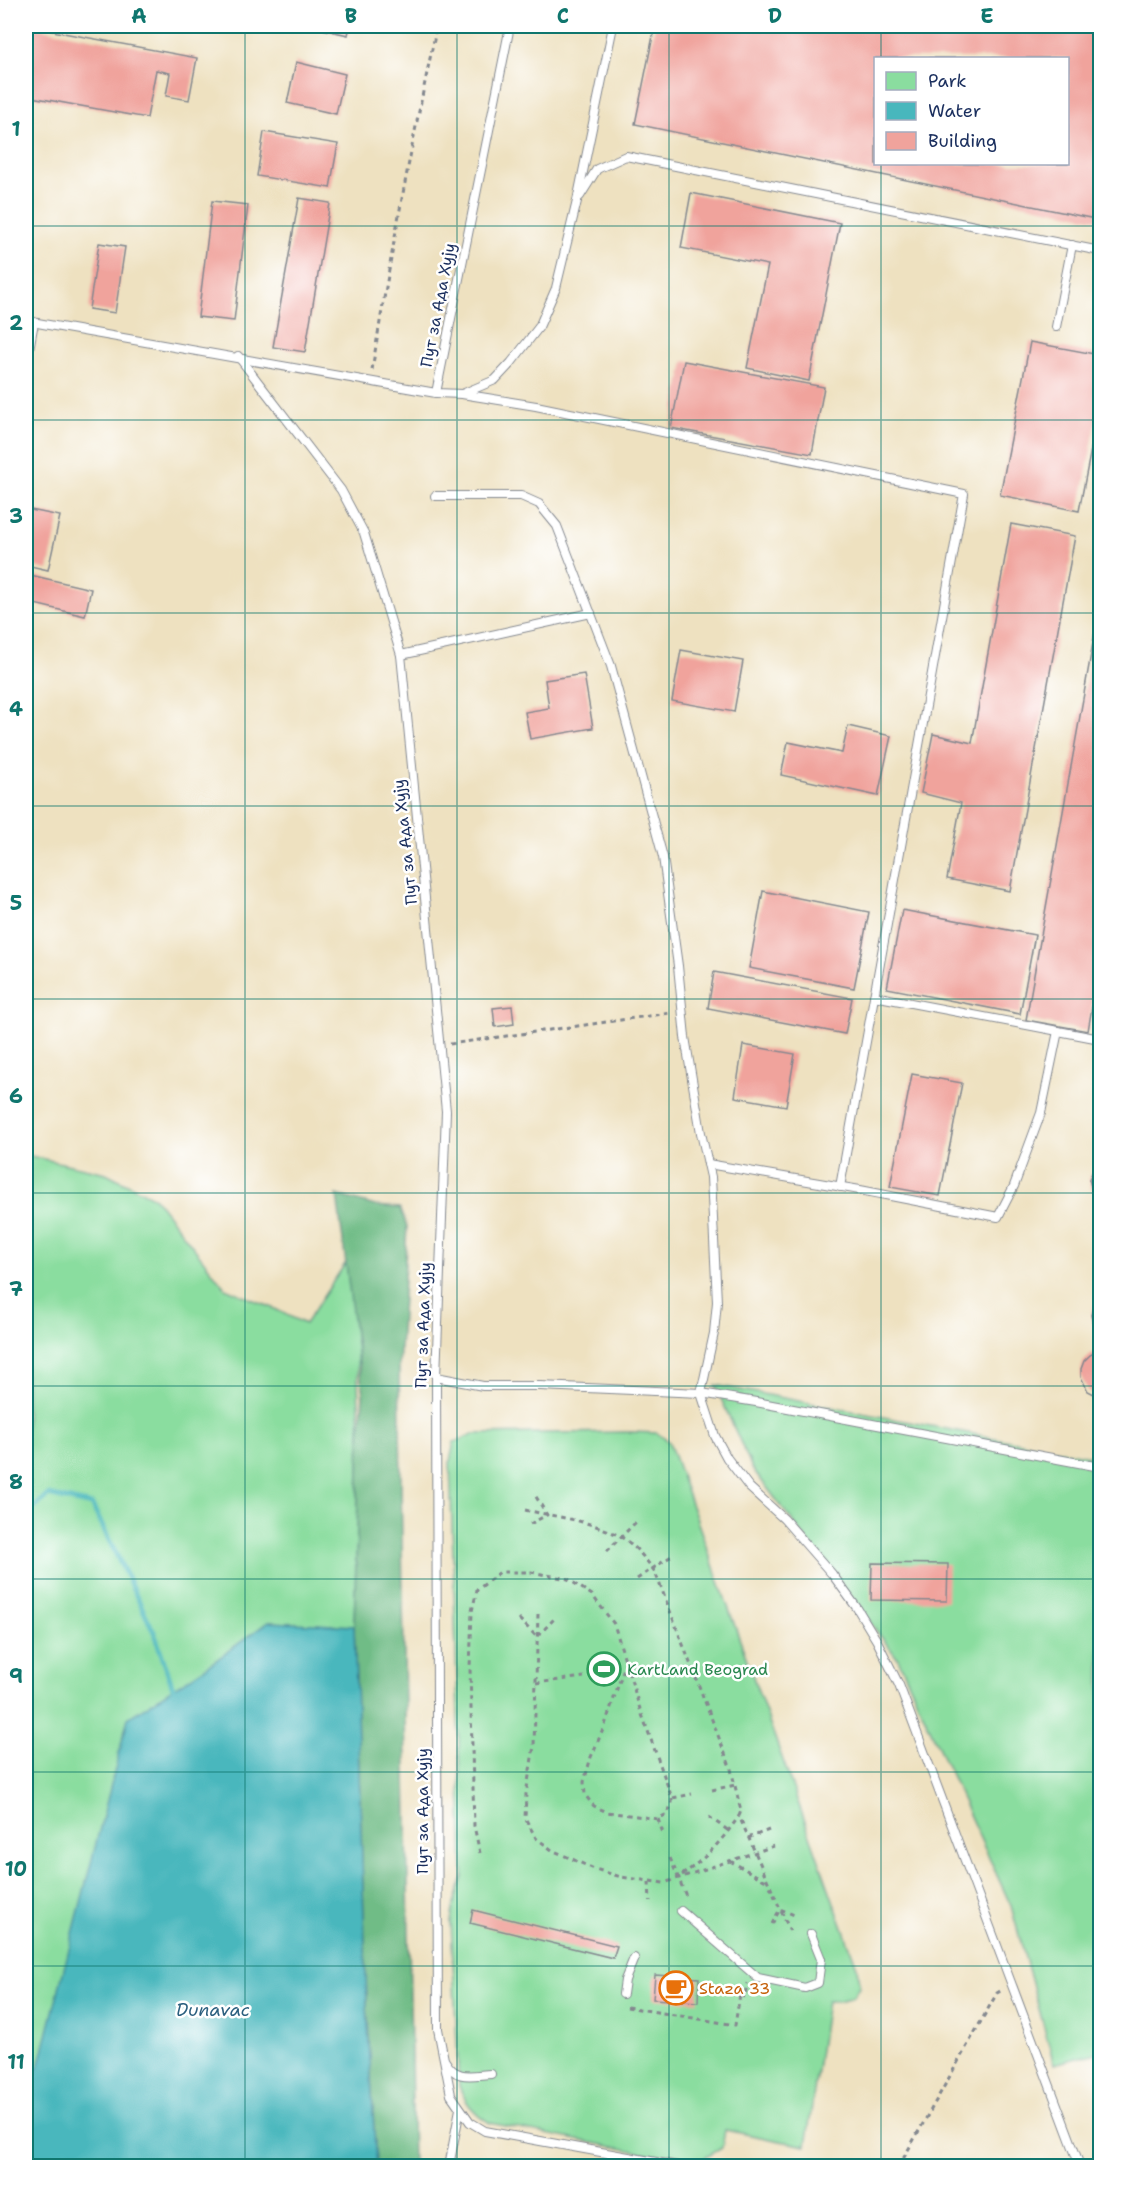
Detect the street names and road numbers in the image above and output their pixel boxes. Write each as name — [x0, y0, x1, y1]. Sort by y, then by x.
street label: Пут за Ада Хују — [416, 241, 460, 369]
street label: Пут за Ада Хују — [388, 778, 422, 906]
street label: Пут за Ада Хују — [410, 1262, 436, 1388]
street label: Пут за Ада Хују — [412, 1748, 433, 1874]

